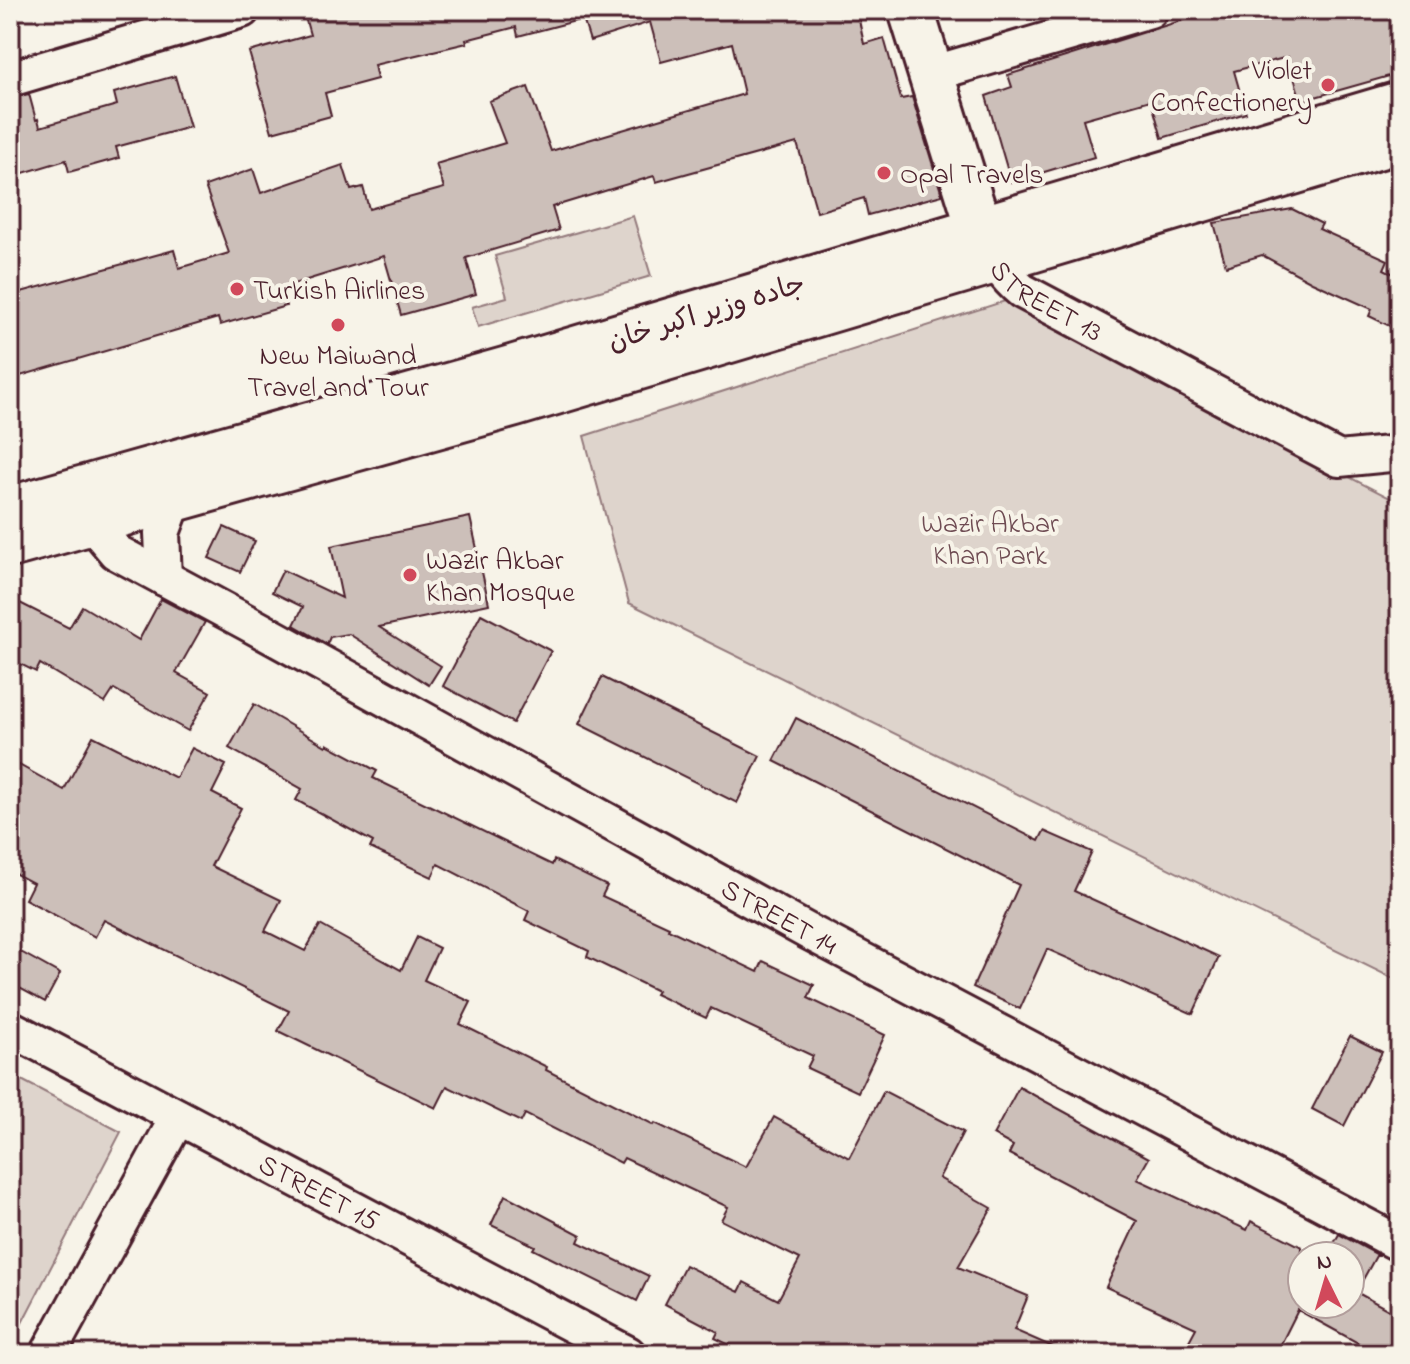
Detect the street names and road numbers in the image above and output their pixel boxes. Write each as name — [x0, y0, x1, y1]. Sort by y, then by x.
street label: STREET 13 — [977, 253, 1109, 354]
street label: جاده وزیر اکبر خان — [603, 265, 811, 364]
street label: STREET 14 — [713, 870, 844, 967]
street label: STREET 15 — [250, 1146, 386, 1243]

